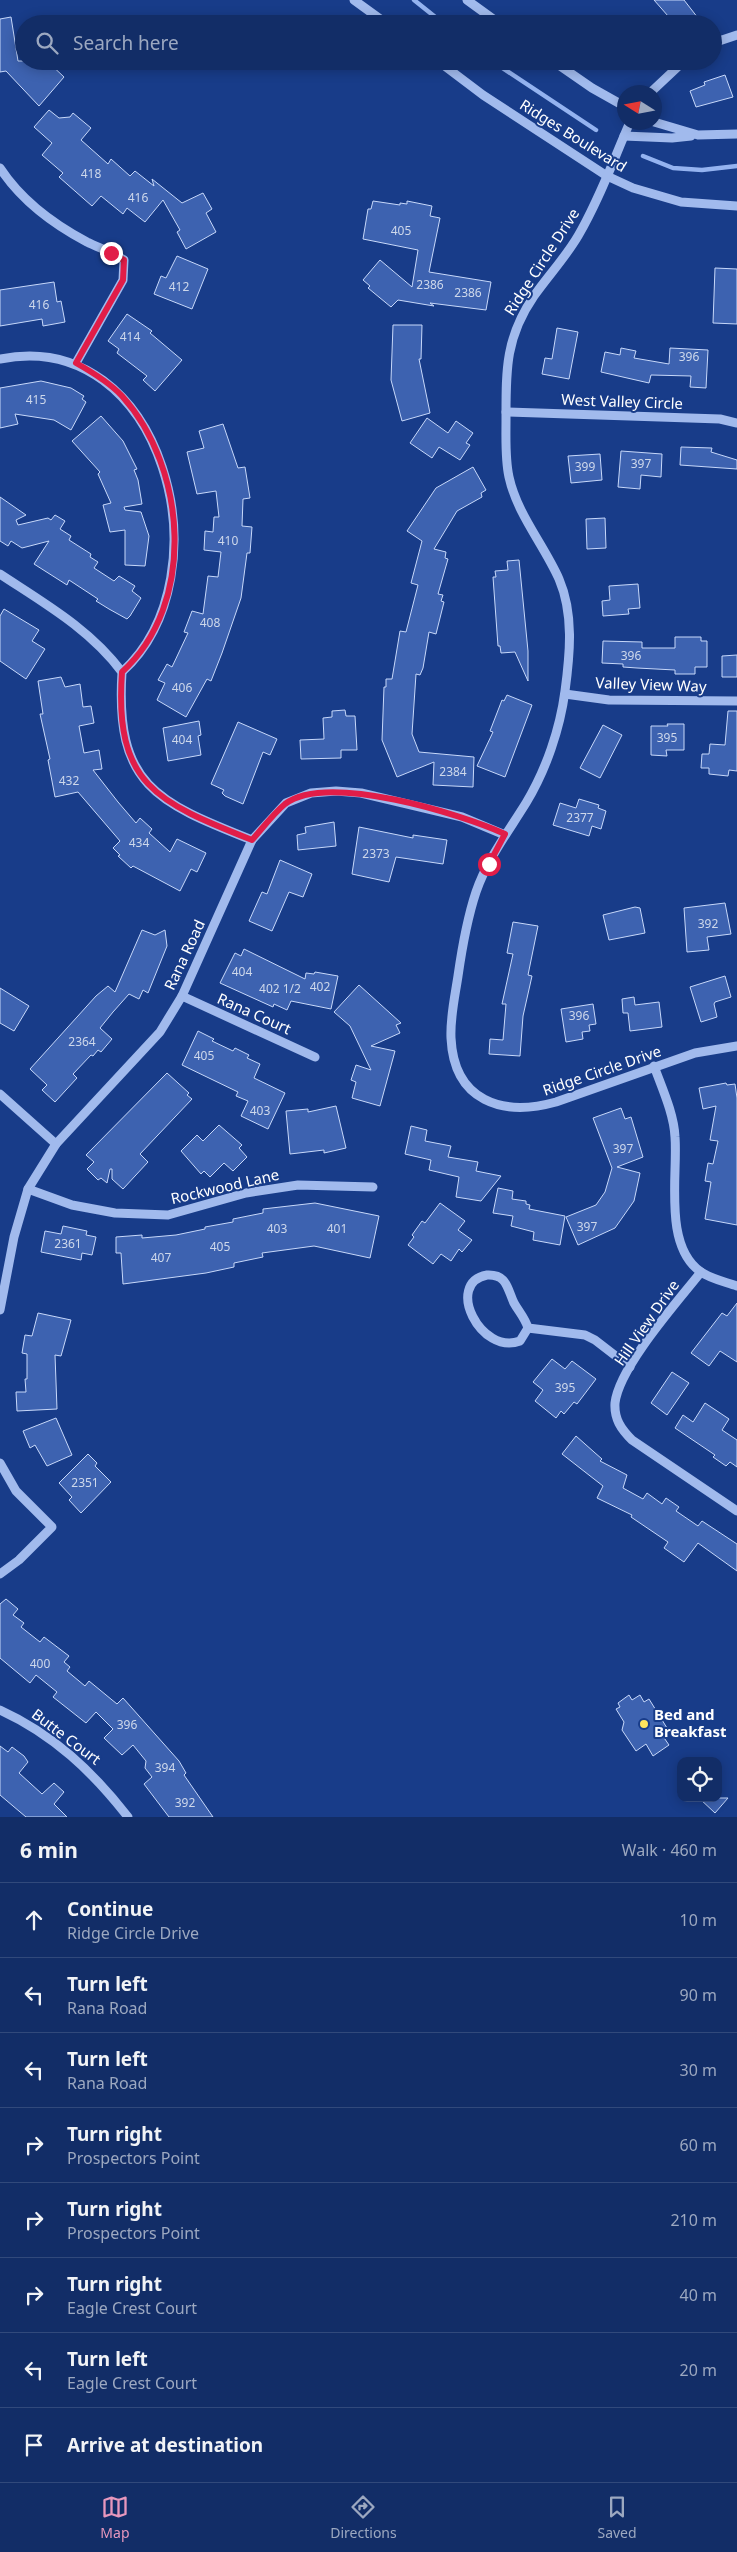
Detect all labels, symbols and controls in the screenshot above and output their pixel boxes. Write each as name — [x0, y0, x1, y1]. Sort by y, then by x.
search box — [15, 15, 722, 70]
icon: search — [33, 29, 61, 57]
text: Search here — [73, 30, 179, 56]
north arrow — [617, 85, 662, 130]
street label: Ridges Boulevard — [516, 94, 631, 176]
house number: 418 — [81, 165, 101, 182]
house number: 416 — [128, 189, 148, 206]
street label: Ridge Circle Drive — [499, 204, 583, 319]
house number: 405 — [391, 222, 411, 239]
route end — [100, 242, 123, 265]
house number: 2386 — [416, 276, 444, 293]
house number: 412 — [169, 278, 189, 295]
house number: 2386 — [454, 284, 482, 301]
house number: 416 — [29, 296, 49, 313]
house number: 414 — [120, 328, 140, 345]
house number: 396 — [679, 348, 699, 365]
street label: West Valley Circle — [561, 389, 683, 413]
house number: 415 — [26, 391, 46, 408]
house number: 397 — [631, 455, 651, 472]
house number: 399 — [575, 458, 595, 475]
house number: 410 — [218, 532, 238, 549]
house number: 408 — [200, 614, 220, 631]
house number: 396 — [621, 647, 641, 664]
street label: Valley View Way — [595, 672, 707, 696]
house number: 406 — [172, 679, 192, 696]
house number: 395 — [657, 729, 677, 746]
house number: 404 — [172, 731, 192, 748]
house number: 2384 — [439, 763, 467, 780]
house number: 432 — [59, 772, 79, 789]
house number: 2377 — [566, 809, 594, 826]
house number: 434 — [129, 834, 149, 851]
house number: 2373 — [362, 845, 390, 862]
route start — [478, 853, 501, 876]
house number: 392 — [698, 915, 718, 932]
street label: Rana Road — [159, 916, 209, 993]
house number: 404 — [232, 963, 252, 980]
house number: 402 — [310, 978, 330, 995]
house number: 402 1/2 — [259, 980, 301, 997]
street label: Rana Court — [214, 988, 295, 1038]
house number: 396 — [569, 1007, 589, 1024]
house number: 2364 — [68, 1033, 96, 1050]
street label: Ridge Circle Drive — [540, 1040, 663, 1100]
house number: 405 — [194, 1047, 214, 1064]
house number: 403 — [250, 1102, 270, 1119]
house number: 397 — [613, 1140, 633, 1157]
street label: Rockwood Lane — [169, 1164, 281, 1208]
house number: 397 — [577, 1218, 597, 1235]
house number: 403 — [267, 1220, 287, 1237]
house number: 401 — [327, 1220, 347, 1237]
house number: 2361 — [54, 1235, 82, 1252]
house number: 405 — [210, 1238, 230, 1255]
house number: 407 — [151, 1249, 171, 1266]
street label: Hill View Drive — [609, 1276, 683, 1369]
house number: 395 — [555, 1379, 575, 1396]
house number: 2351 — [71, 1474, 99, 1491]
house number: 400 — [30, 1655, 50, 1672]
street label: Butte Court — [28, 1704, 106, 1769]
place label: Bed and Breakfast — [654, 1704, 727, 1741]
house number: 396 — [117, 1716, 137, 1733]
marker: Bed and Breakfast — [638, 1718, 650, 1730]
map controls — [677, 1757, 722, 1802]
button: locate — [677, 1757, 722, 1802]
house number: 394 — [155, 1759, 175, 1776]
house number: 392 — [175, 1794, 195, 1811]
text: 6 min — [20, 1836, 78, 1864]
text: Walk · 460 m — [622, 1839, 717, 1861]
text: Continue — [67, 1896, 153, 1922]
icon: ahead — [20, 1906, 48, 1934]
text: 10 m — [680, 1909, 717, 1931]
text: Ridge Circle Drive — [67, 1922, 199, 1944]
text: Turn left — [67, 1971, 148, 1997]
icon: left — [20, 1981, 48, 2009]
text: 90 m — [680, 1984, 717, 2006]
text: Rana Road — [67, 1997, 147, 2019]
text: Turn left — [67, 2046, 148, 2072]
icon: left — [20, 2056, 48, 2084]
text: 30 m — [680, 2059, 717, 2081]
text: Rana Road — [67, 2072, 147, 2094]
text: Turn right — [67, 2121, 162, 2147]
icon: right — [20, 2131, 48, 2159]
text: 60 m — [680, 2134, 717, 2156]
text: Prospectors Point — [67, 2147, 200, 2169]
text: Turn right — [67, 2196, 162, 2222]
icon: right — [20, 2206, 48, 2234]
text: 210 m — [670, 2209, 717, 2231]
text: Prospectors Point — [67, 2222, 200, 2244]
text: Turn right — [67, 2271, 162, 2297]
icon: right — [20, 2281, 48, 2309]
text: 40 m — [680, 2284, 717, 2306]
text: Eagle Crest Court — [67, 2297, 197, 2319]
text: Turn left — [67, 2346, 148, 2372]
icon: left — [20, 2356, 48, 2384]
text: 20 m — [680, 2359, 717, 2381]
text: Eagle Crest Court — [67, 2372, 197, 2394]
icon: arrive — [20, 2431, 48, 2459]
text: Arrive at destination — [67, 2432, 263, 2458]
tab: Map — [100, 2493, 130, 2542]
tab: Directions — [330, 2493, 397, 2542]
tab: Saved — [597, 2493, 637, 2542]

